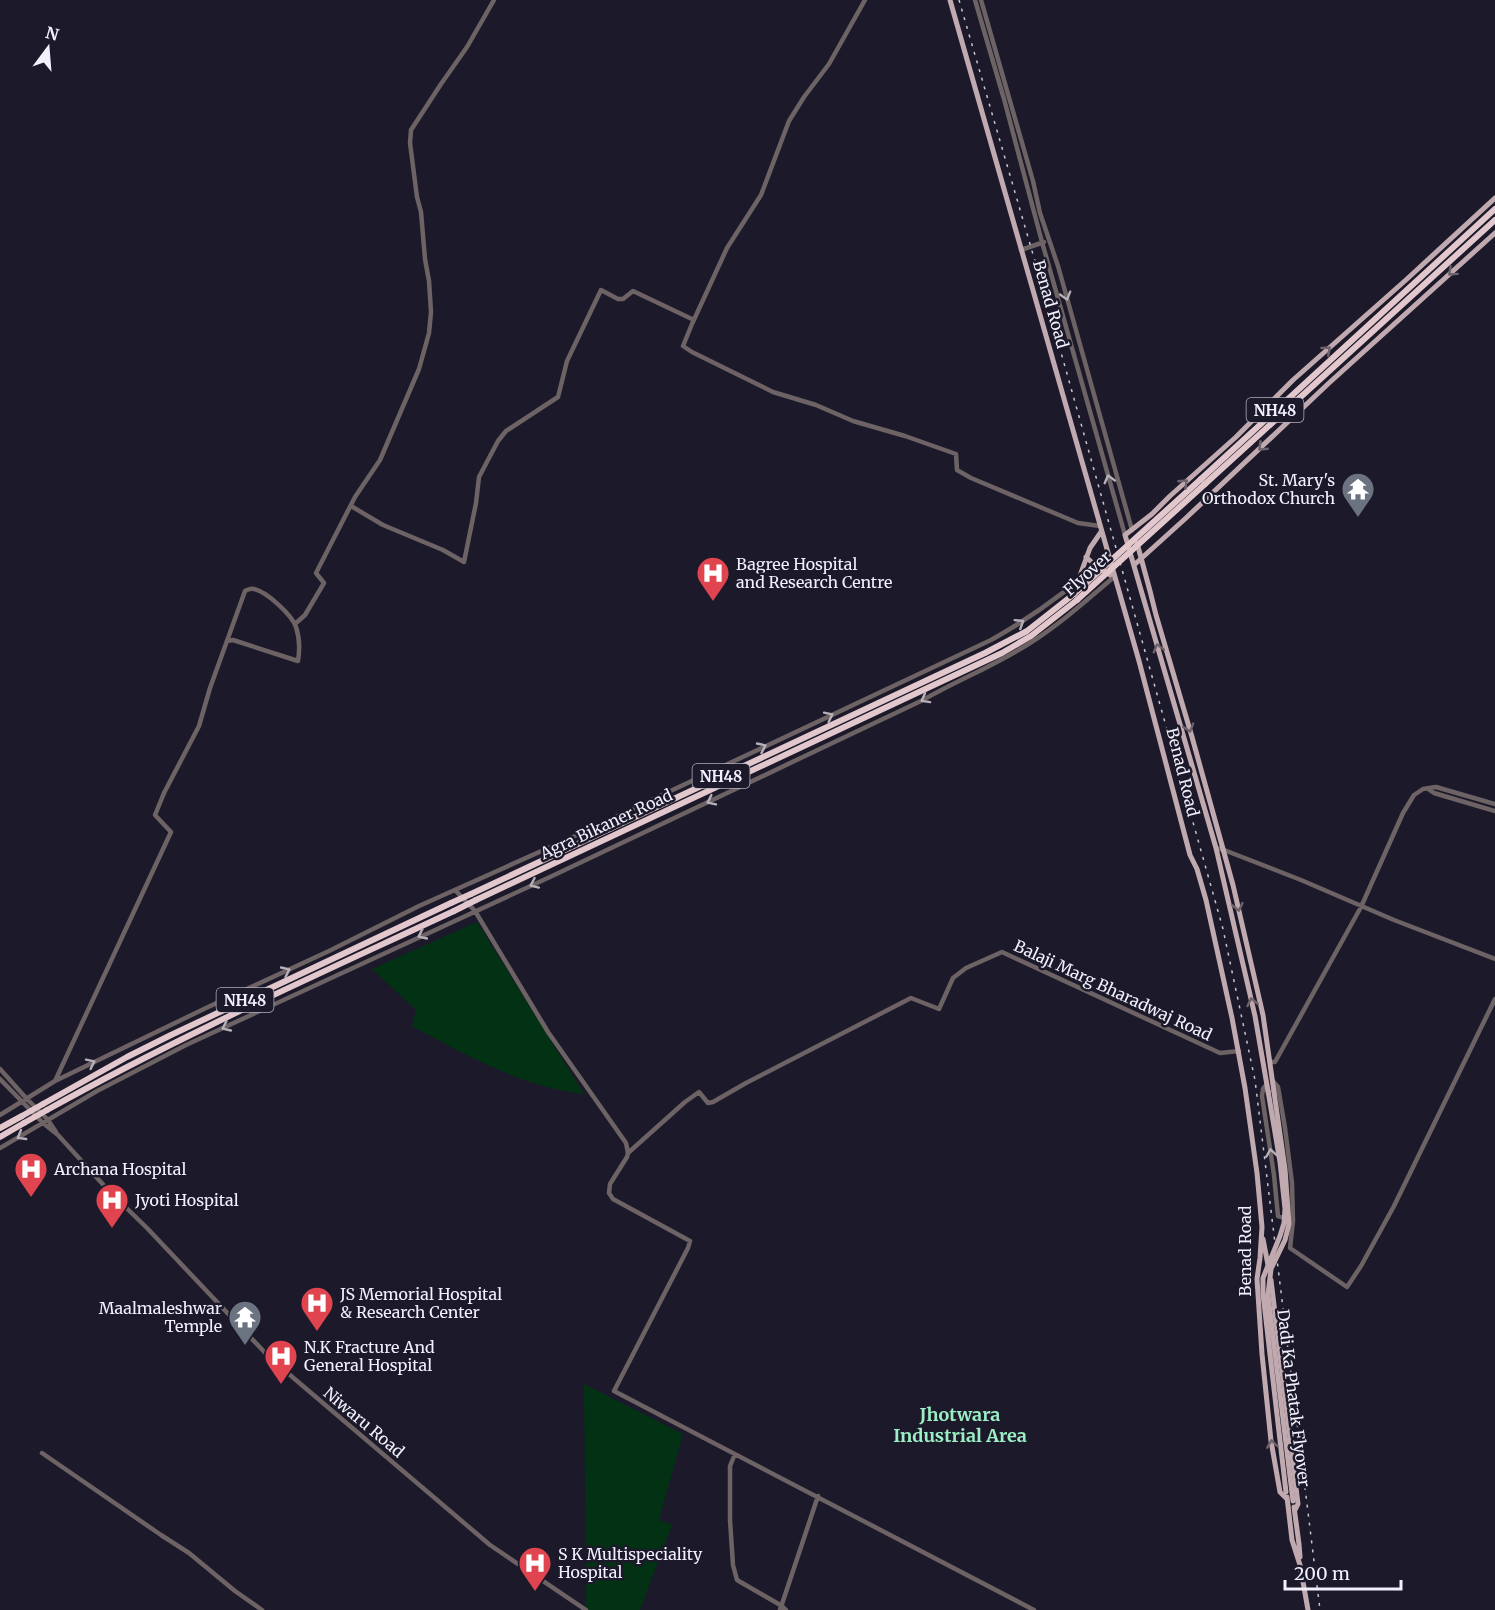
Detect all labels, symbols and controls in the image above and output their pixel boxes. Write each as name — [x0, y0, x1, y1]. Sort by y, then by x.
north arrow — [18, 18, 78, 78]
text: N — [43, 22, 61, 45]
street label: Benad Road — [1029, 257, 1073, 351]
one-way arrow — [1448, 265, 1459, 276]
one-way arrow — [1059, 290, 1071, 301]
one-way arrow — [1320, 346, 1331, 357]
road number: NH48 — [1246, 398, 1304, 422]
one-way arrow — [1258, 439, 1269, 450]
place label: St. Mary's Orthodox Church — [1202, 470, 1335, 508]
temple icon: St. Mary's Orthodox Church — [1340, 471, 1376, 518]
one-way arrow — [1104, 474, 1116, 485]
one-way arrow — [1177, 479, 1188, 490]
street label: Flyover — [1059, 546, 1115, 600]
place label: Bagree Hospital and Research Centre — [736, 554, 892, 592]
hospital icon: Bagree Hospital and Research Centre — [695, 555, 731, 602]
one-way arrow — [1014, 619, 1025, 630]
one-way arrow — [1153, 643, 1165, 654]
one-way arrow — [921, 692, 931, 703]
one-way arrow — [822, 712, 833, 724]
one-way arrow — [1182, 722, 1194, 733]
street label: Benad Road — [1162, 725, 1204, 819]
one-way arrow — [756, 742, 767, 754]
road number: NH48 — [692, 764, 750, 788]
street label: Agra Bikaner Road — [536, 784, 676, 864]
one-way arrow — [706, 794, 717, 806]
one-way arrow — [530, 877, 541, 889]
one-way arrow — [1231, 901, 1244, 911]
one-way arrow — [417, 928, 428, 940]
street label: Balaji Marg Bharadwaj Road — [1011, 935, 1215, 1045]
one-way arrow — [279, 966, 290, 978]
road number: NH48 — [216, 988, 274, 1012]
one-way arrow — [1246, 998, 1259, 1008]
one-way arrow — [221, 1019, 232, 1031]
one-way arrow — [84, 1059, 95, 1071]
one-way arrow — [17, 1128, 27, 1140]
one-way arrow — [1265, 1149, 1278, 1159]
hospital icon: Archana Hospital — [13, 1151, 49, 1198]
place label: Archana Hospital — [53, 1159, 187, 1179]
hospital icon: Jyoti Hospital — [94, 1182, 130, 1229]
place label: Jyoti Hospital — [134, 1190, 239, 1210]
street label: Benad Road — [1235, 1205, 1255, 1297]
place label: JS Memorial Hospital & Research Center — [339, 1284, 502, 1322]
hospital icon: JS Memorial Hospital & Research Center — [299, 1285, 335, 1332]
place label: Maalmaleshwar Temple — [99, 1298, 222, 1336]
temple icon: Maalmaleshwar Temple — [227, 1299, 263, 1346]
street label: Dadi Ka Phatak Flyover — [1273, 1308, 1315, 1488]
place label: N.K Fracture And General Hospital — [304, 1337, 435, 1375]
hospital icon: N.K Fracture And General Hospital — [263, 1338, 299, 1385]
street label: Niwaru Road — [320, 1382, 409, 1462]
district label: Jhotwara Industrial Area — [893, 1403, 1027, 1447]
one-way arrow — [1266, 1439, 1278, 1449]
place label: S K Multispeciality Hospital — [558, 1544, 703, 1582]
hospital icon: S K Multispeciality Hospital — [517, 1545, 553, 1592]
scale bar — [1285, 1553, 1400, 1591]
text: 200 m — [1294, 1562, 1350, 1585]

